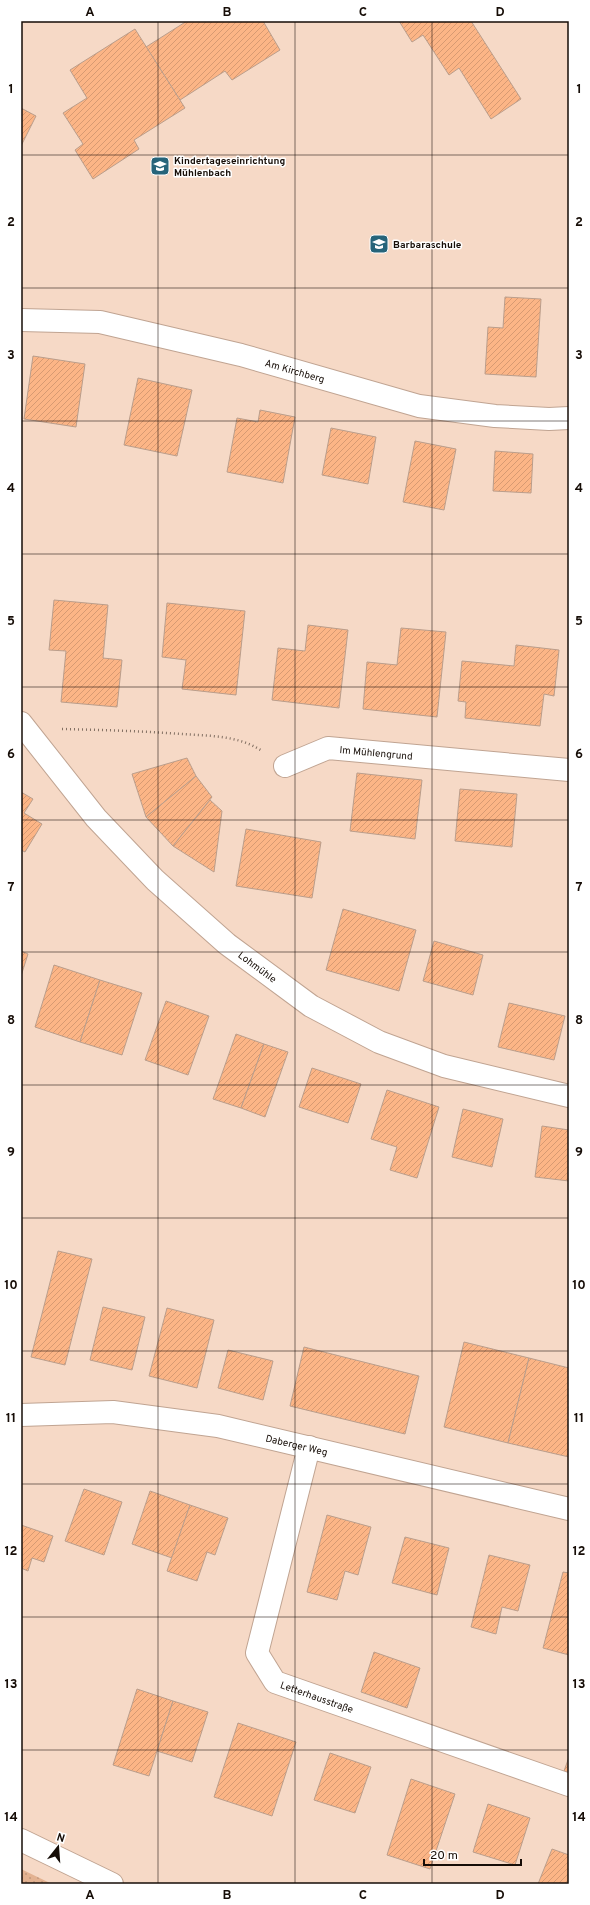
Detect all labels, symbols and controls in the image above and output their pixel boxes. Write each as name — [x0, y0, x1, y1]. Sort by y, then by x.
text: A — [85, 5, 95, 21]
text: B — [223, 5, 232, 21]
text: C — [359, 5, 367, 21]
text: D — [495, 5, 505, 21]
text: 1 — [8, 82, 14, 98]
text: 1 — [576, 82, 582, 98]
school or university icon: Kindertageseinrichtung Mühlenbach — [149, 155, 171, 177]
place label: Kindertageseinrichtung Mühlenbach — [174, 155, 285, 180]
text: 2 — [7, 215, 15, 231]
text: 2 — [575, 215, 583, 231]
school or university icon: Barbaraschule — [368, 233, 390, 255]
place label: Barbaraschule — [393, 239, 462, 252]
text: 3 — [7, 348, 15, 364]
text: 3 — [575, 348, 583, 364]
street label: Am Kirchberg — [263, 357, 326, 387]
text: 4 — [7, 481, 15, 497]
text: 4 — [575, 481, 583, 497]
text: 5 — [7, 614, 15, 630]
text: 5 — [575, 614, 583, 630]
street label: Im Mühlengrund — [339, 744, 413, 764]
text: 6 — [7, 747, 15, 763]
text: 6 — [575, 747, 583, 763]
text: 7 — [8, 880, 15, 896]
text: 7 — [576, 880, 583, 896]
street label: Lohmühle — [235, 949, 279, 986]
text: 8 — [7, 1013, 15, 1029]
text: 8 — [575, 1013, 583, 1029]
text: 9 — [7, 1145, 15, 1161]
text: 9 — [575, 1145, 583, 1161]
text: 10 — [4, 1278, 18, 1294]
text: 10 — [572, 1278, 586, 1294]
text: 11 — [6, 1411, 16, 1427]
text: 11 — [574, 1411, 584, 1427]
street label: Daberger Weg — [264, 1432, 329, 1460]
text: 12 — [4, 1544, 18, 1560]
text: 12 — [572, 1544, 586, 1560]
text: 13 — [5, 1677, 18, 1693]
text: 13 — [573, 1677, 586, 1693]
street label: Letterhausstraße — [278, 1679, 355, 1717]
text: 14 — [4, 1810, 18, 1826]
text: 14 — [572, 1810, 586, 1826]
north arrow — [38, 1827, 78, 1867]
text: N — [55, 1831, 66, 1846]
scale bar — [424, 1841, 521, 1867]
text: 20 m — [430, 1848, 458, 1864]
text: A — [85, 1888, 95, 1904]
text: B — [223, 1888, 232, 1904]
text: C — [359, 1888, 367, 1904]
text: D — [495, 1888, 505, 1904]

